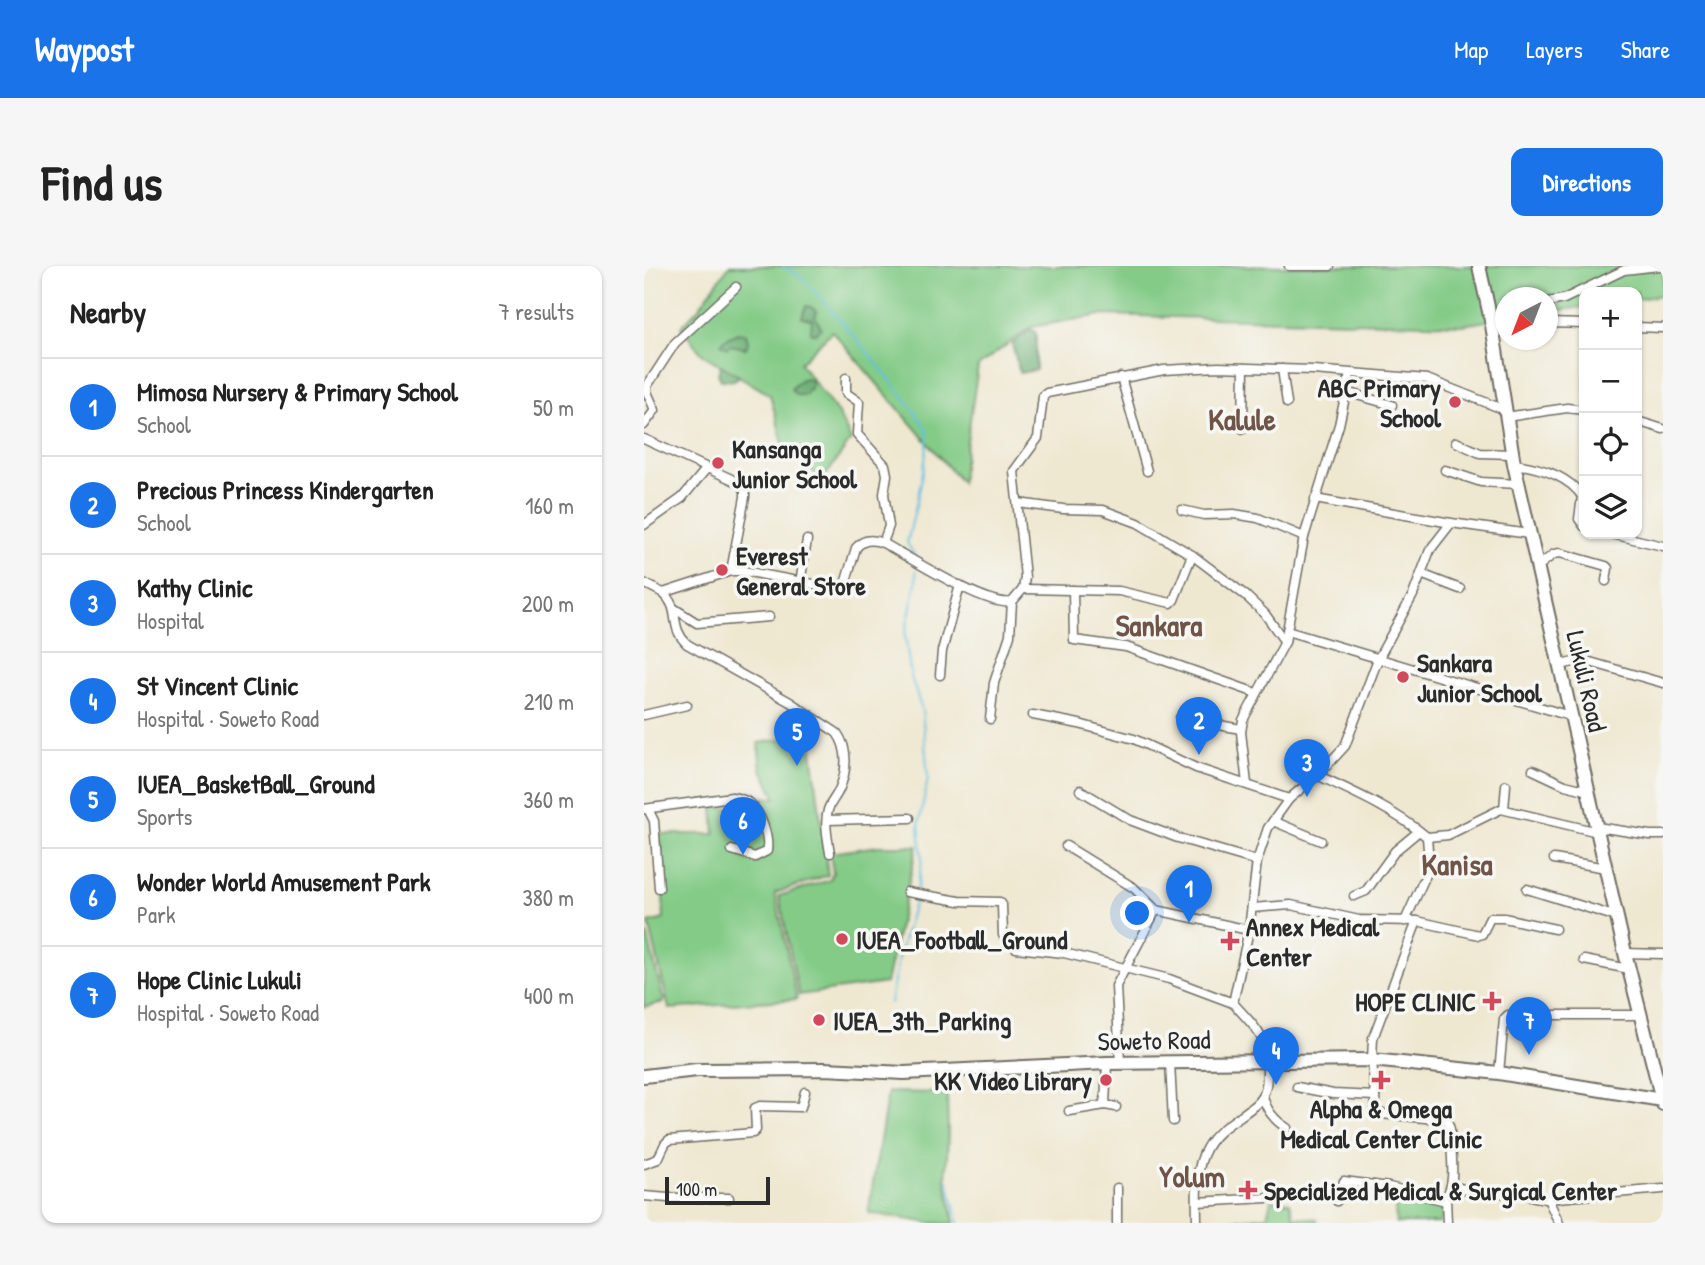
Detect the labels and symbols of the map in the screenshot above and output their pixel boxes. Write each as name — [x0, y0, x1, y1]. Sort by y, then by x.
north arrow — [1495, 287, 1558, 350]
place label: ABC Primary School — [1318, 370, 1442, 435]
marker: ABC Primary School — [1447, 394, 1463, 410]
district label: Kalule — [1208, 399, 1276, 439]
place label: Kansanga Junior School — [732, 431, 858, 496]
marker: Kansanga Junior School — [710, 455, 726, 471]
place label: Everest General Store — [736, 538, 866, 603]
marker: Everest General Store — [714, 562, 730, 578]
district label: Sankara — [1116, 605, 1203, 645]
street label: Lukuli Road — [1558, 627, 1616, 735]
place label: Sankara Junior School — [1417, 645, 1543, 710]
marker: Sankara Junior School — [1395, 669, 1411, 685]
pin: 2 — [1176, 697, 1222, 755]
pin: 5 — [774, 708, 820, 766]
pin: 3 — [1284, 739, 1330, 797]
pin: 6 — [720, 797, 766, 855]
district label: Kanisa — [1421, 844, 1493, 884]
pin: 1 — [1166, 865, 1212, 923]
your location — [1120, 896, 1154, 930]
place label: Annex Medical Center — [1246, 909, 1380, 974]
place label: IUEA_Football_Ground — [856, 922, 1068, 957]
marker: IUEA_Football_Ground — [834, 931, 850, 947]
marker: Annex Medical Center — [1220, 931, 1240, 951]
place label: HOPE CLINIC — [1355, 984, 1476, 1019]
marker: HOPE CLINIC — [1482, 991, 1502, 1011]
pin: 7 — [1506, 997, 1552, 1055]
place label: IUEA_3th_Parking — [833, 1003, 1012, 1039]
marker: IUEA_3th_Parking — [811, 1012, 827, 1028]
street label: Soweto Road — [1097, 1022, 1211, 1058]
pin: 4 — [1253, 1027, 1299, 1085]
place label: KK Video Library — [934, 1063, 1092, 1099]
marker: Alpha & Omega Medical Center Clinic — [1371, 1070, 1391, 1090]
marker: KK Video Library — [1098, 1072, 1114, 1088]
place label: Alpha & Omega Medical Center Clinic — [1280, 1091, 1483, 1156]
district label: Yolum — [1159, 1156, 1225, 1196]
place label: Specialized Medical & Surgical Center — [1264, 1173, 1618, 1209]
scale bar — [665, 1174, 770, 1206]
marker: Specialized Medical & Surgical Center — [1238, 1180, 1258, 1200]

